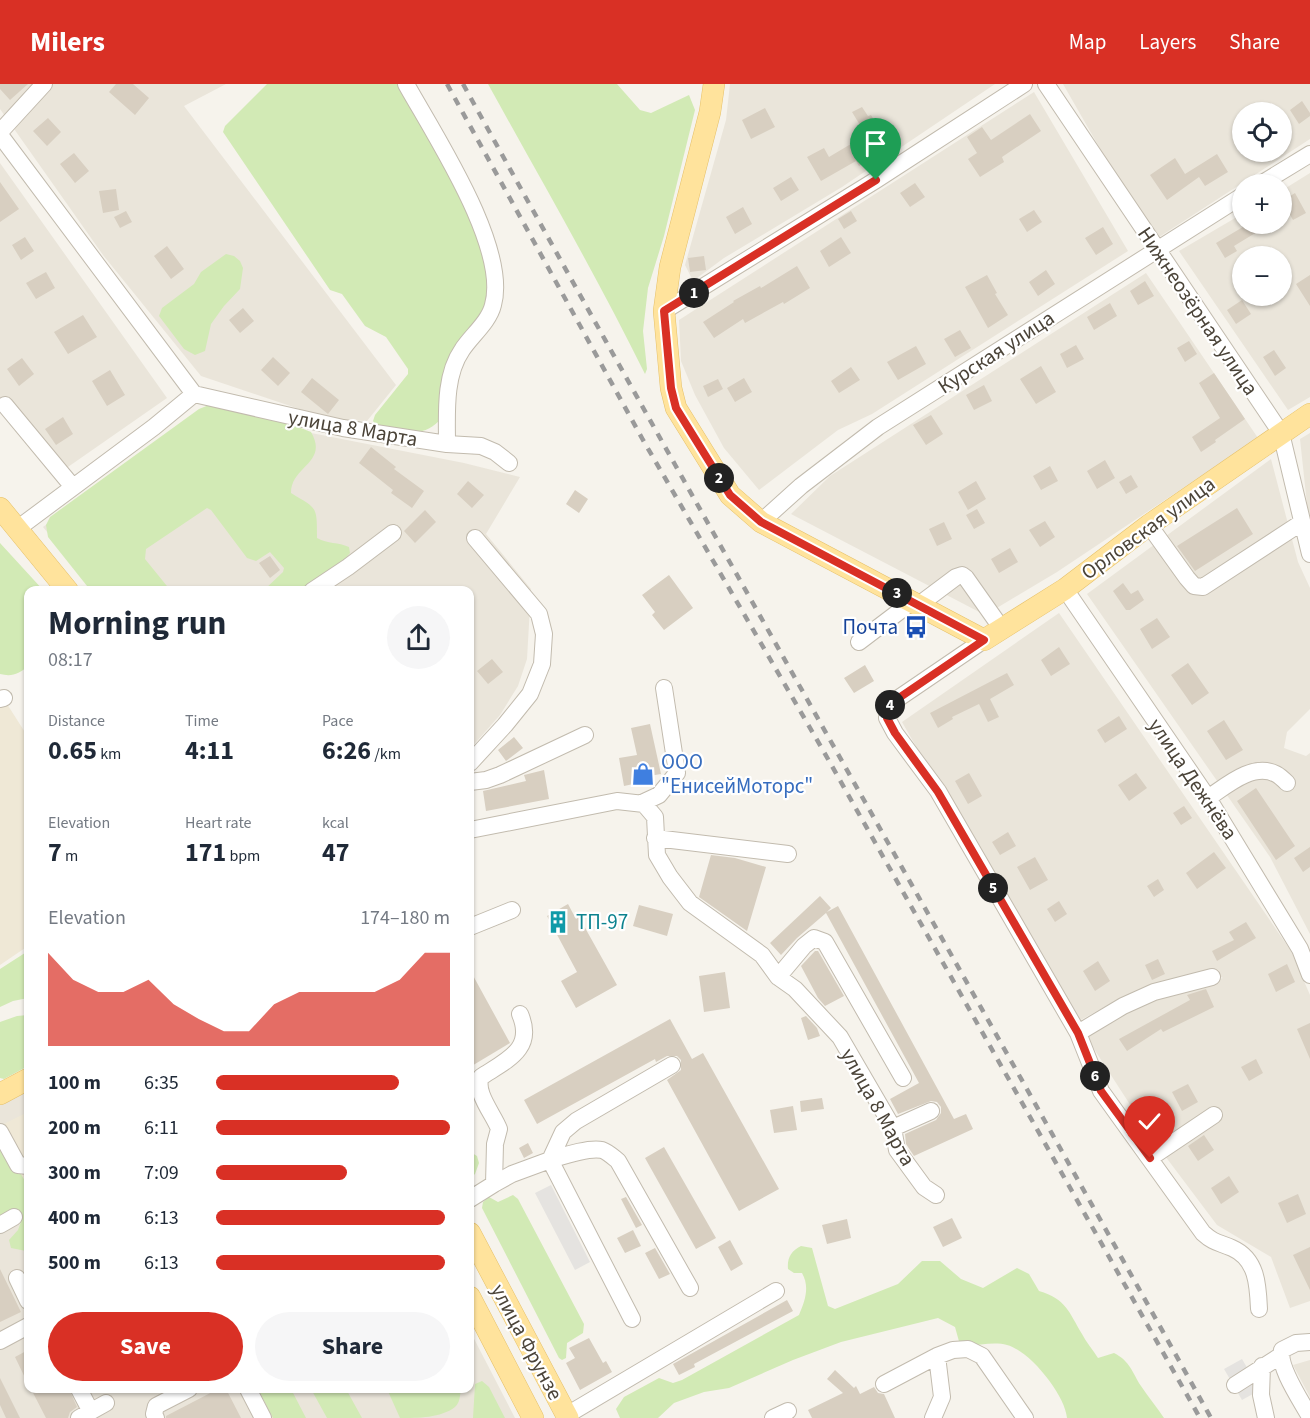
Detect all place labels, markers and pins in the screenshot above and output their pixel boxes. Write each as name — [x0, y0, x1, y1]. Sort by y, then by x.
pin — [850, 118, 901, 180]
pin: 1 — [679, 278, 709, 308]
pin: 2 — [704, 463, 734, 493]
pin: 3 — [882, 578, 912, 608]
place label: Почта — [843, 612, 898, 642]
bus stop icon: Почта — [903, 614, 929, 640]
pin: 4 — [875, 690, 905, 720]
place label: ООО "ЕнисейМоторс" — [661, 747, 813, 801]
shop icon: ООО "ЕнисейМоторс" — [630, 761, 656, 787]
pin: 5 — [978, 873, 1008, 903]
place label: ТП-97 — [576, 907, 628, 937]
building icon: ТП-97 — [545, 909, 571, 935]
pin: 6 — [1080, 1061, 1110, 1091]
pin — [1124, 1096, 1175, 1158]

